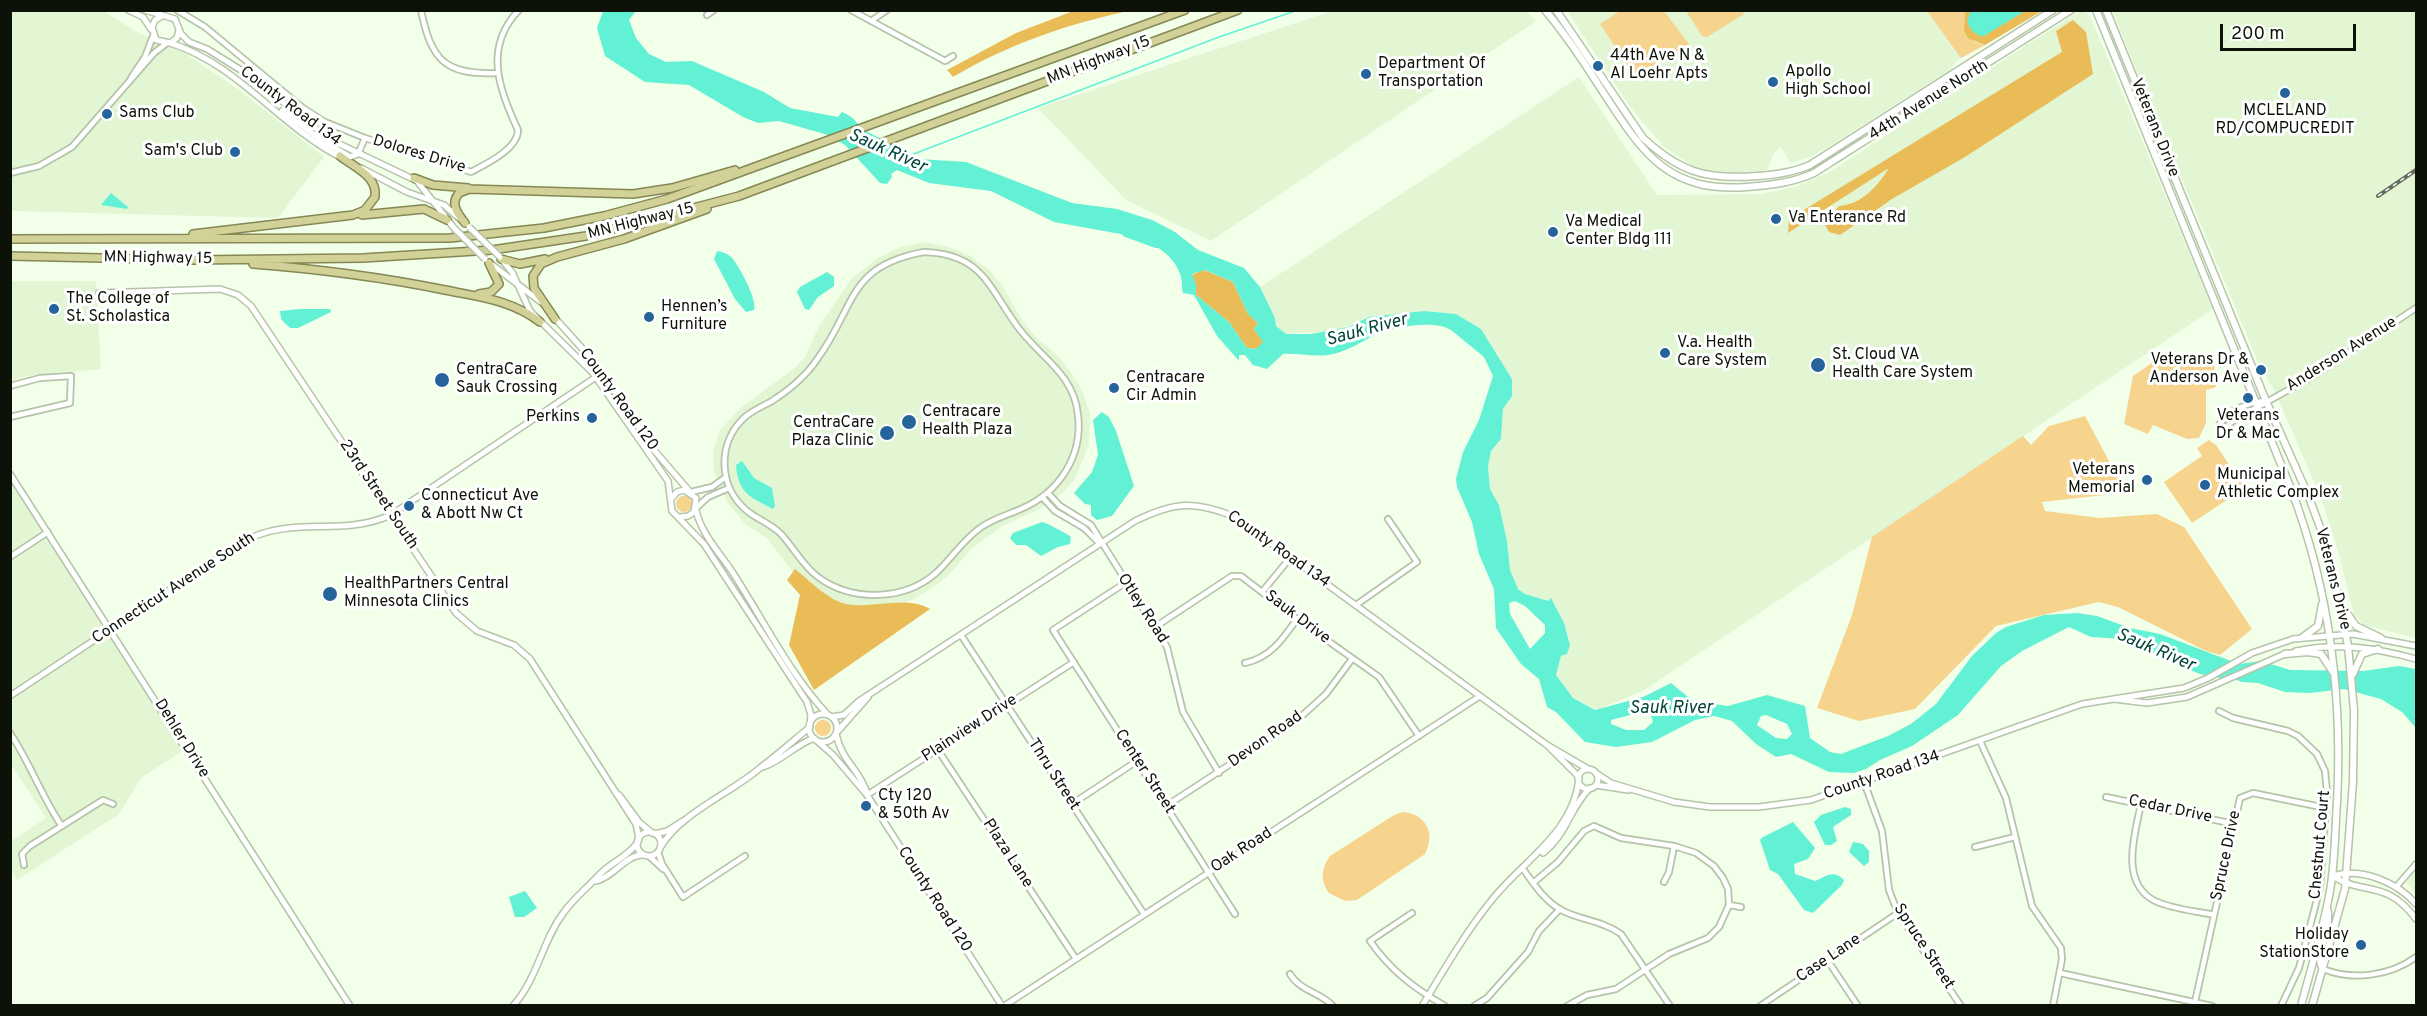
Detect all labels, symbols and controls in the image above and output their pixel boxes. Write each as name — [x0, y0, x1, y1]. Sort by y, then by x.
scale bar — [2223, 12, 2360, 50]
text: 200 m — [2231, 23, 2284, 46]
street label: MN Highway 15 — [1045, 33, 1153, 89]
place label: 44th Ave N & Al Loehr Apts — [1610, 47, 1708, 85]
place label: Department Of Transportation — [1378, 55, 1485, 93]
street label: 44th Avenue North — [1866, 57, 1992, 145]
marker: 44th Ave N & Al Loehr Apts — [1591, 59, 1605, 73]
street label: County Road 134 — [236, 63, 344, 151]
place label: Apollo High School — [1785, 63, 1871, 101]
marker: Department Of Transportation — [1359, 67, 1373, 81]
marker: Apollo High School — [1766, 75, 1780, 89]
street label: Veterans Drive — [2125, 76, 2183, 180]
marker: MCLELAND RD/COMPUCREDIT — [2278, 86, 2292, 100]
place label: MCLELAND RD/COMPUCREDIT — [2215, 102, 2355, 140]
place label: Sams Club — [119, 104, 195, 124]
marker: Sams Club — [100, 107, 114, 121]
water label: Sauk River — [845, 125, 929, 179]
street label: Dolores Drive — [370, 132, 468, 178]
place label: Sam's Club — [144, 142, 223, 162]
marker: Sam's Club — [228, 145, 242, 159]
street label: MN Highway 15 — [586, 200, 696, 244]
place label: Va Enterance Rd — [1788, 209, 1906, 229]
marker: Va Enterance Rd — [1769, 212, 1783, 226]
place label: Va Medical Center Bldg 111 — [1565, 213, 1672, 251]
marker: Va Medical Center Bldg 111 — [1546, 225, 1560, 239]
street label: MN Highway 15 — [103, 248, 213, 270]
place label: The College of St. Scholastica — [66, 290, 170, 328]
place label: Hennen’s Furniture — [661, 298, 728, 336]
marker: The College of St. Scholastica — [47, 302, 61, 316]
marker: Hennen’s Furniture — [642, 310, 656, 324]
water label: Sauk River — [1324, 310, 1410, 352]
street label: Anderson Avenue — [2283, 313, 2401, 397]
place label: V.a. Health Care System — [1677, 334, 1767, 372]
street label: County Road 120 — [574, 345, 662, 455]
marker: V.a. Health Care System — [1658, 346, 1672, 360]
place label: St. Cloud VA Health Care System — [1832, 346, 1973, 384]
place label: Veterans Dr & Anderson Ave — [2149, 351, 2249, 389]
marker: St. Cloud VA Health Care System — [1809, 356, 1827, 374]
place label: CentraCare Sauk Crossing — [456, 361, 558, 399]
marker: Veterans Dr & Anderson Ave — [2254, 363, 2268, 377]
place label: Centracare Cir Admin — [1126, 369, 1205, 407]
marker: CentraCare Sauk Crossing — [433, 371, 451, 389]
marker: Centracare Cir Admin — [1107, 381, 1121, 395]
marker: Veterans Dr & Mac — [2241, 391, 2255, 405]
place label: Centracare Health Plaza — [922, 403, 1012, 441]
place label: Veterans Dr & Mac — [2216, 407, 2280, 445]
place label: Perkins — [526, 408, 580, 428]
marker: Perkins — [585, 411, 599, 425]
marker: Centracare Health Plaza — [900, 413, 918, 431]
place label: CentraCare Plaza Clinic — [791, 414, 874, 452]
marker: CentraCare Plaza Clinic — [878, 424, 896, 442]
street label: 23rd Street South — [334, 437, 422, 553]
place label: Veterans Memorial — [2068, 461, 2135, 499]
place label: Municipal Athletic Complex — [2217, 466, 2339, 504]
marker: Veterans Memorial — [2140, 473, 2154, 487]
marker: Municipal Athletic Complex — [2198, 478, 2212, 492]
place label: Connecticut Ave & Abott Nw Ct — [421, 487, 539, 525]
marker: Connecticut Ave & Abott Nw Ct — [402, 499, 416, 513]
street label: County Road 134 — [1223, 507, 1333, 593]
street label: Veterans Drive — [2310, 526, 2354, 632]
street label: Connecticut Avenue South — [89, 529, 259, 649]
street label: Otley Road — [1112, 571, 1172, 647]
place label: HealthPartners Central Minnesota Clinics — [344, 575, 509, 613]
marker: HealthPartners Central Minnesota Clinics — [321, 585, 339, 603]
street label: Sauk Drive — [1260, 587, 1334, 649]
water label: Sauk River — [2112, 625, 2198, 677]
street label: Plainview Drive — [919, 691, 1021, 767]
street label: Dehler Drive — [149, 696, 213, 782]
water label: Sauk River — [1629, 698, 1713, 720]
street label: Devon Road — [1225, 708, 1307, 772]
street label: Center Street — [1110, 726, 1178, 818]
street label: Thru Street — [1023, 736, 1083, 814]
street label: County Road 134 — [1821, 747, 1943, 805]
place label: Cty 120 & 50th Av — [878, 787, 950, 825]
street label: Chestnut Court — [2307, 790, 2335, 900]
street label: Cedar Drive — [2127, 792, 2213, 828]
marker: Cty 120 & 50th Av — [859, 799, 873, 813]
street label: Spruce Drive — [2208, 809, 2246, 903]
street label: Plaza Lane — [978, 816, 1036, 892]
street label: Oak Road — [1208, 824, 1276, 878]
street label: County Road 120 — [893, 844, 975, 956]
street label: Spruce Street — [1888, 901, 1958, 993]
place label: Holiday StationStore — [2259, 926, 2349, 964]
street label: Case Lane — [1793, 930, 1865, 988]
marker: Holiday StationStore — [2354, 938, 2368, 952]

